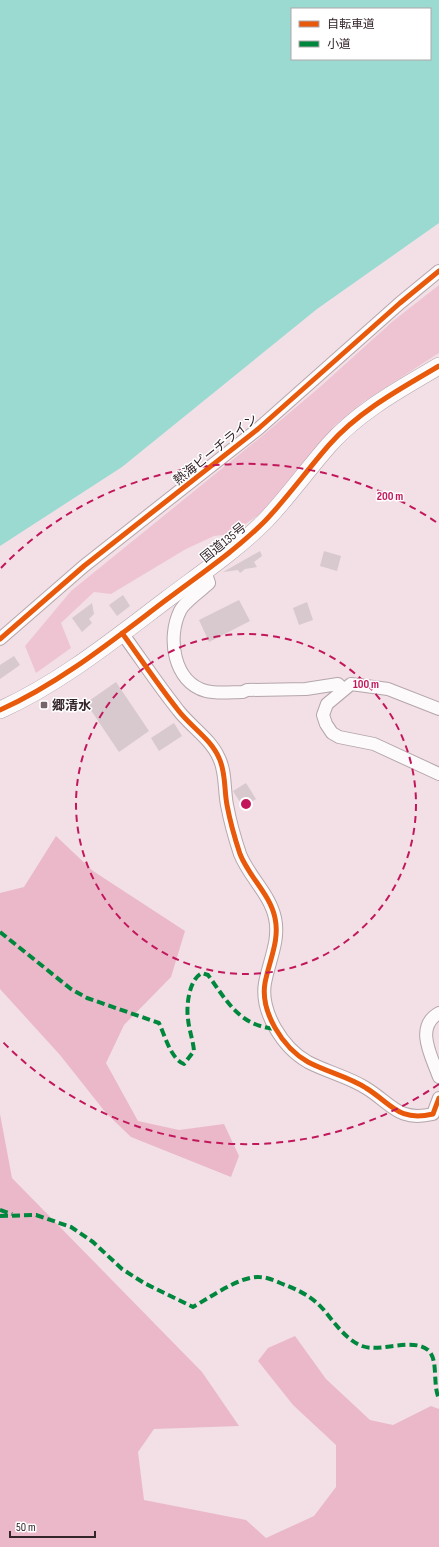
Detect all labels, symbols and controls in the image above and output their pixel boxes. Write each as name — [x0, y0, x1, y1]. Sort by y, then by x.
legend — [291, 8, 431, 60]
text: 自転車道 — [327, 17, 375, 32]
text: 小道 — [327, 37, 351, 52]
street label: 熱海ビーチライン — [170, 411, 261, 489]
text: 200 m — [377, 489, 403, 504]
street label: 国道135号 — [198, 519, 250, 566]
text: 100 m — [353, 677, 379, 692]
place label: 郷清水 — [52, 698, 91, 714]
marker: 郷清水 — [39, 700, 49, 710]
centre of rings — [239, 797, 253, 811]
scale bar — [10, 1513, 95, 1539]
text: 50 m — [16, 1520, 36, 1535]

